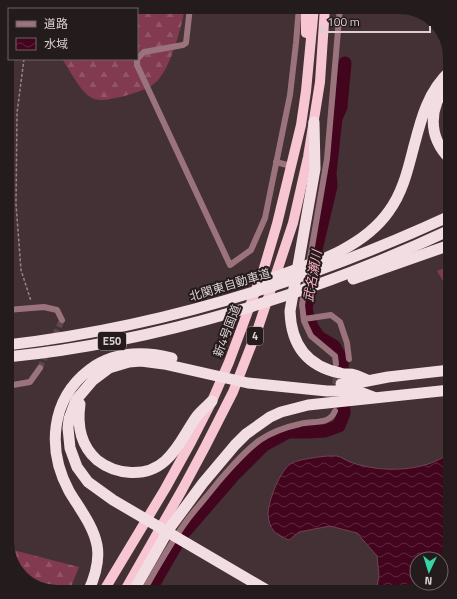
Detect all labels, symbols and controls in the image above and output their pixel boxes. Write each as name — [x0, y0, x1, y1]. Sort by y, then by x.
legend — [8, 8, 138, 60]
scale bar — [321, 8, 430, 34]
text: 100 m — [327, 12, 360, 31]
text: 道路 — [44, 14, 68, 33]
text: 水域 — [44, 34, 68, 53]
water label: 武名瀬川 — [298, 247, 327, 303]
street label: 北関東自動車道 — [187, 263, 273, 306]
street label: 新4号国道 — [208, 302, 245, 360]
road number: 4 — [247, 327, 263, 345]
road number: E50 — [98, 332, 126, 350]
north arrow — [409, 551, 449, 591]
text: N — [424, 573, 433, 589]

